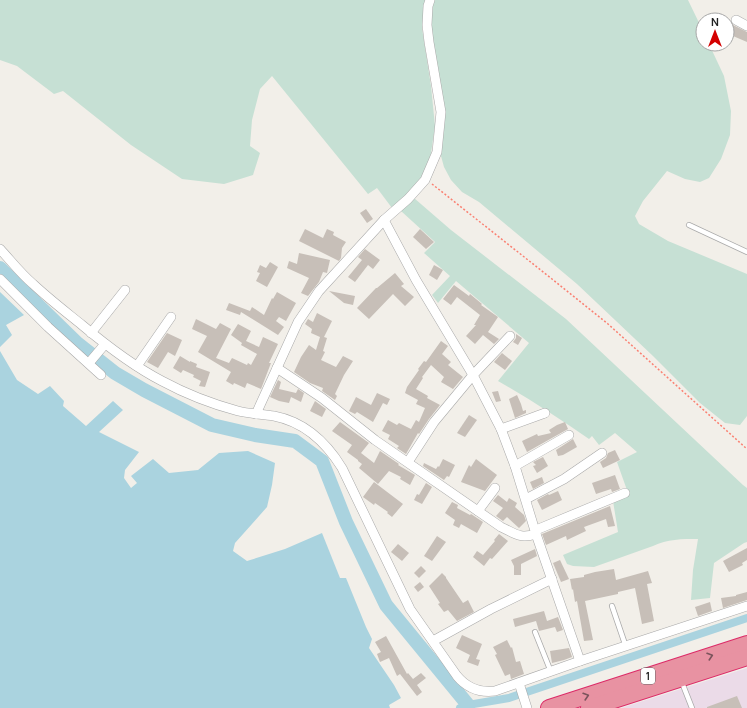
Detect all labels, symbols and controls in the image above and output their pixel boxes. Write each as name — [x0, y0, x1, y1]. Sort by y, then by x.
north arrow — [695, 12, 735, 52]
text: N — [711, 14, 719, 29]
one-way arrow — [706, 652, 713, 661]
road number: 1 — [641, 668, 655, 684]
one-way arrow — [583, 692, 590, 701]

